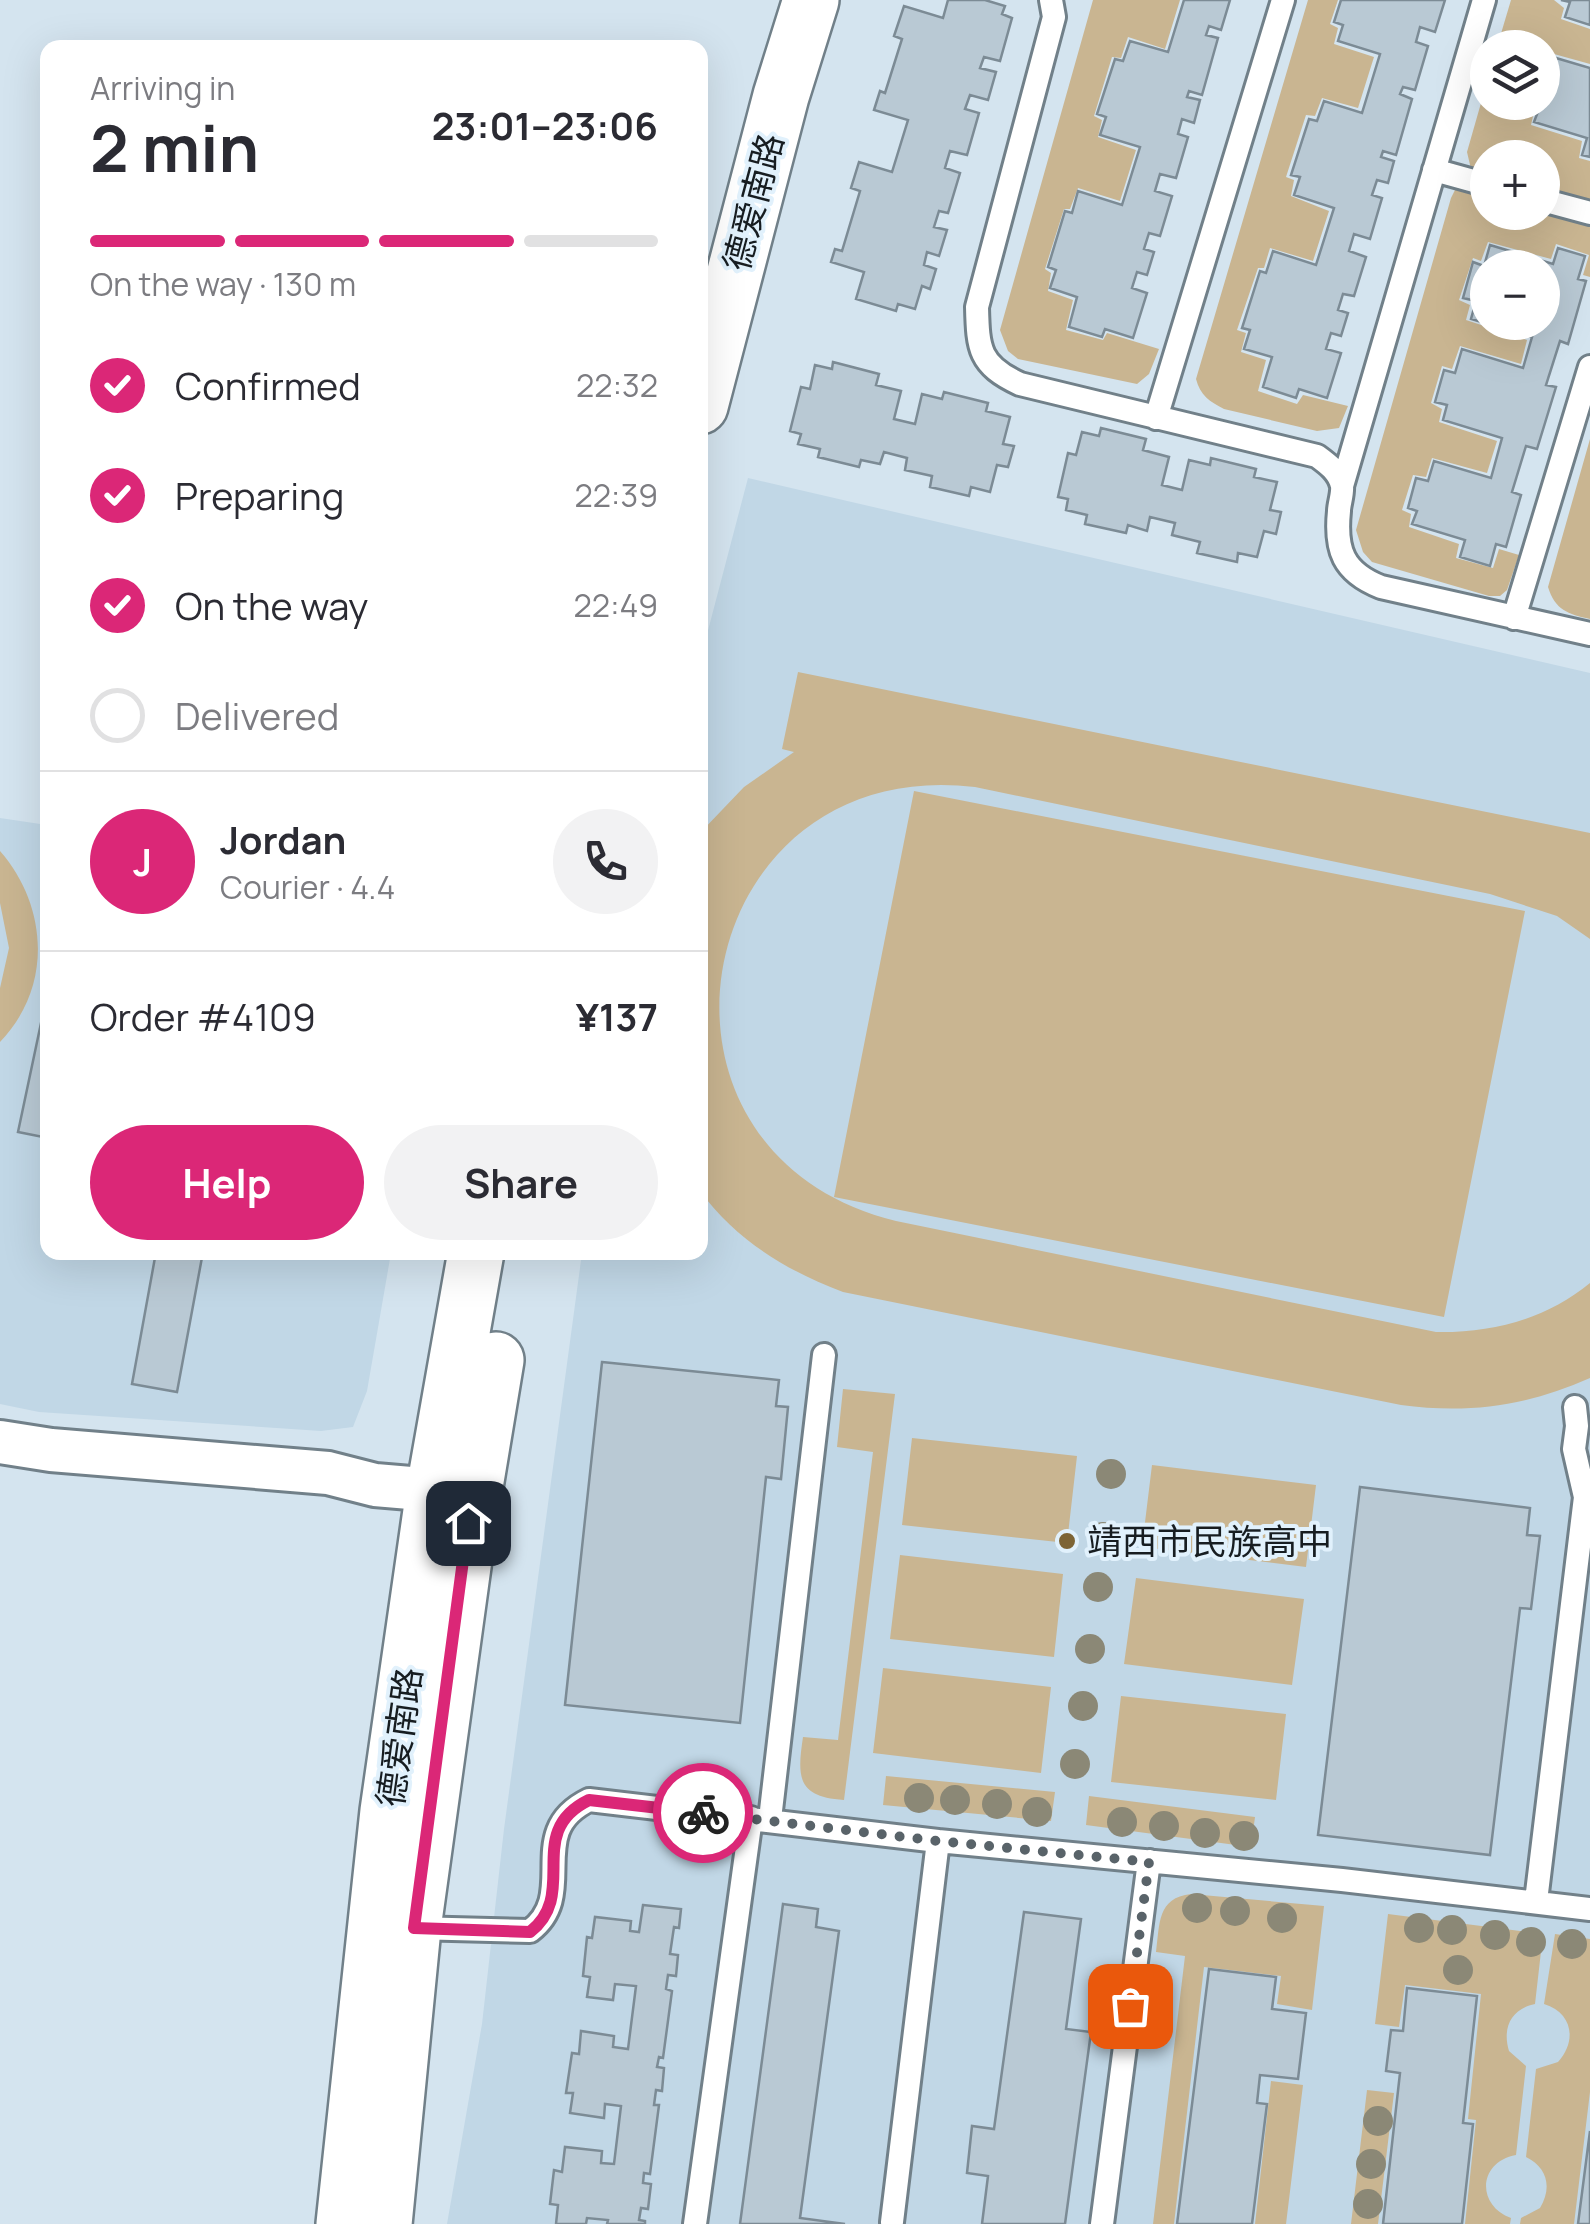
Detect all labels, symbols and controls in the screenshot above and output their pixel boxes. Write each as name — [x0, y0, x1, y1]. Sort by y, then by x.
map controls — [1470, 30, 1560, 340]
button: layers — [1470, 30, 1560, 120]
text: Arriving in — [90, 66, 235, 110]
text: 23:01–23:06 — [432, 99, 658, 151]
text: 2 min — [90, 103, 259, 192]
street label: 德爱南路 — [712, 128, 794, 276]
button: + — [1470, 140, 1560, 230]
button: − — [1470, 250, 1560, 340]
text: On the way · 130 m — [90, 262, 356, 306]
icon: check — [90, 358, 145, 413]
text: Confirmed — [175, 359, 361, 411]
text: 22:32 — [576, 363, 658, 407]
icon: check — [90, 468, 145, 523]
text: Preparing — [175, 469, 344, 521]
text: 22:39 — [574, 473, 658, 517]
icon: check — [90, 578, 145, 633]
text: On the way — [175, 579, 368, 631]
text: 22:49 — [574, 583, 658, 627]
text: Delivered — [175, 689, 339, 741]
button: phone — [553, 809, 658, 914]
text: Jordan — [220, 813, 346, 865]
text: J — [133, 835, 152, 887]
text: Courier · 4.4 — [220, 865, 395, 909]
text: Order #4109 — [90, 990, 316, 1042]
text: ¥137 — [576, 990, 658, 1042]
button: Help — [90, 1125, 364, 1240]
button: Share — [384, 1125, 658, 1240]
pin — [426, 1481, 511, 1566]
icon: home — [441, 1496, 496, 1551]
place label: 靖西市民族高中 — [1087, 1517, 1332, 1565]
marker: 靖西市民族高中 — [1056, 1530, 1078, 1552]
street label: 德爱南路 — [365, 1664, 433, 1810]
courier — [653, 1763, 753, 1863]
icon: bike — [676, 1786, 731, 1841]
pin — [1088, 1964, 1173, 2049]
icon: bag — [1103, 1979, 1158, 2034]

